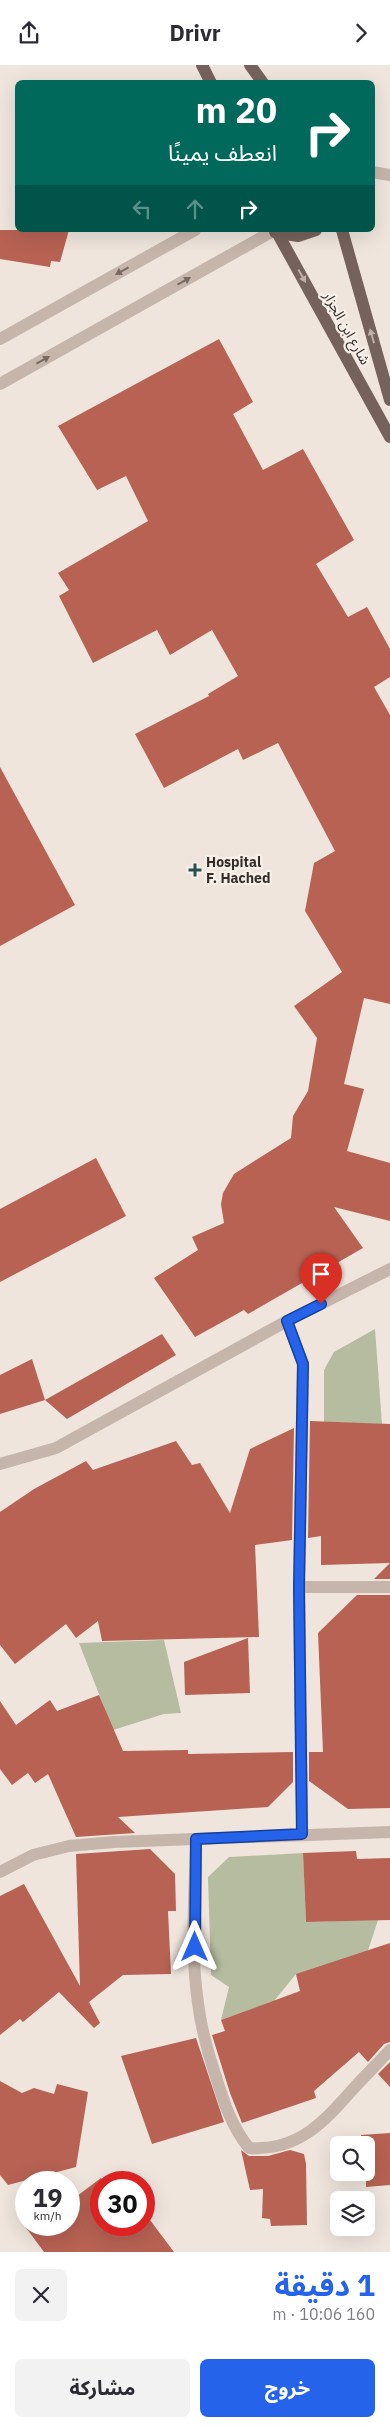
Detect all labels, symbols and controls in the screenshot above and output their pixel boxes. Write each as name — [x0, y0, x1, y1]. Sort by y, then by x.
text: Drivr — [169, 18, 221, 47]
icon: share — [15, 19, 43, 47]
icon: forward — [347, 19, 375, 47]
text: 20 m — [195, 87, 277, 133]
icon: right — [295, 100, 360, 165]
text: انعطف يمينًا — [168, 138, 277, 167]
icon: left — [128, 195, 156, 223]
icon: ahead — [181, 195, 209, 223]
icon: right — [234, 195, 262, 223]
one-way arrow — [114, 267, 129, 275]
one-way arrow — [298, 269, 306, 284]
one-way arrow — [178, 276, 191, 285]
street label: شارع ابن الجزار — [317, 287, 374, 369]
one-way arrow — [368, 329, 376, 344]
one-way arrow — [35, 356, 50, 364]
place label: Hospital F. Hached — [206, 853, 271, 887]
marker: Hospital F. Hached — [188, 863, 202, 877]
pin — [300, 1253, 342, 1304]
icon: arrive — [307, 1260, 335, 1288]
position arrow — [168, 1920, 220, 1972]
map controls — [330, 2136, 375, 2236]
button: search — [330, 2136, 375, 2181]
speed limit sign: 30 — [90, 2171, 155, 2236]
text: 19 — [32, 2181, 63, 2214]
button: layers — [330, 2191, 375, 2236]
text: km/h — [33, 2208, 62, 2223]
text: 1 دقيقة — [274, 2265, 375, 2304]
button: close — [15, 2269, 67, 2321]
text: 160 m · 10:06 — [273, 2304, 375, 2324]
button: مشاركة — [15, 2359, 190, 2417]
button: خروج — [200, 2359, 375, 2417]

